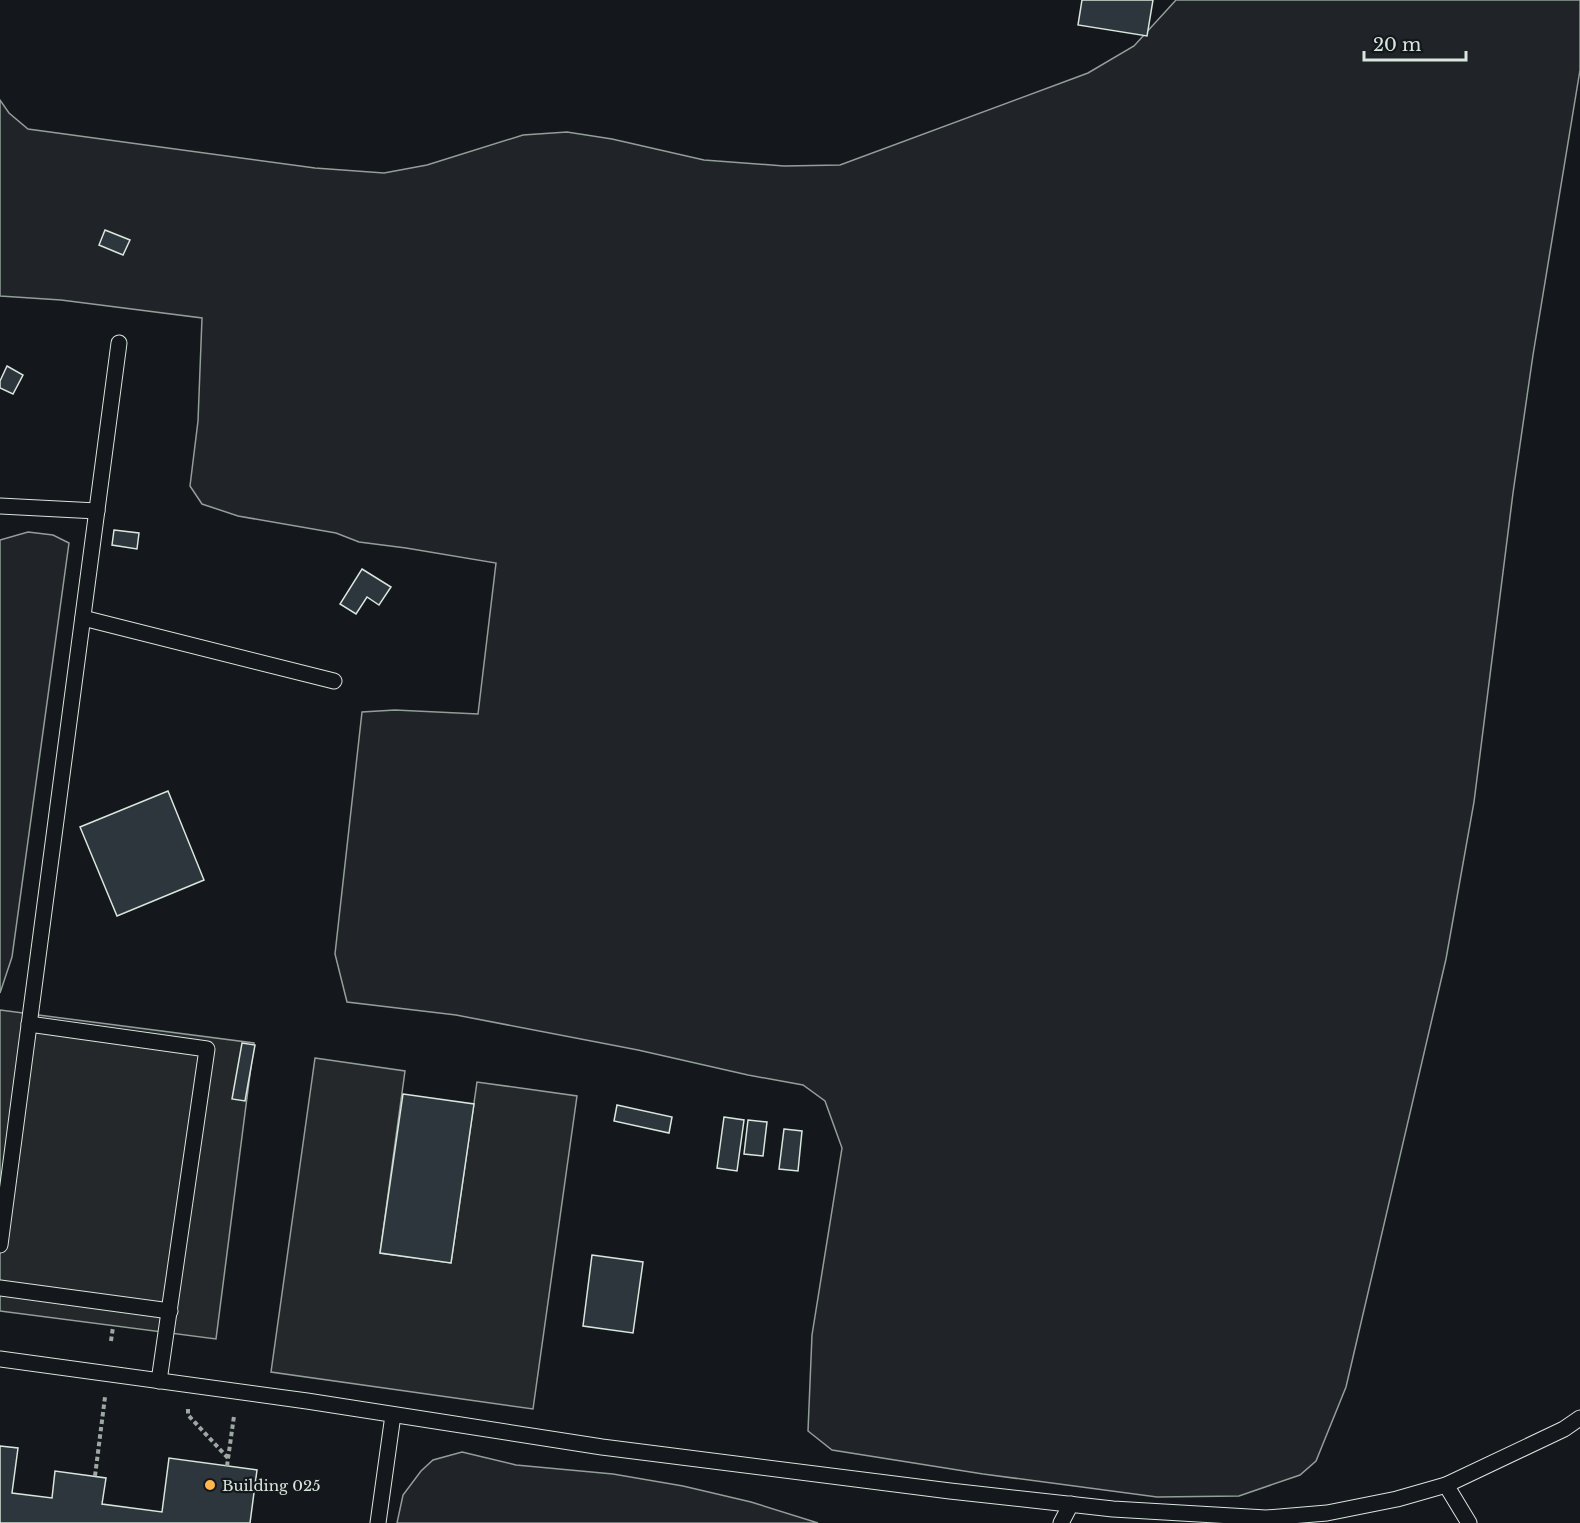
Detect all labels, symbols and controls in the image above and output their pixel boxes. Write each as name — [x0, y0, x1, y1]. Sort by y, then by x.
scale bar — [1364, 24, 1466, 62]
text: 20 m — [1373, 34, 1421, 56]
place label: Building 025 — [222, 1476, 321, 1495]
marker: Building 025 — [203, 1478, 217, 1492]

